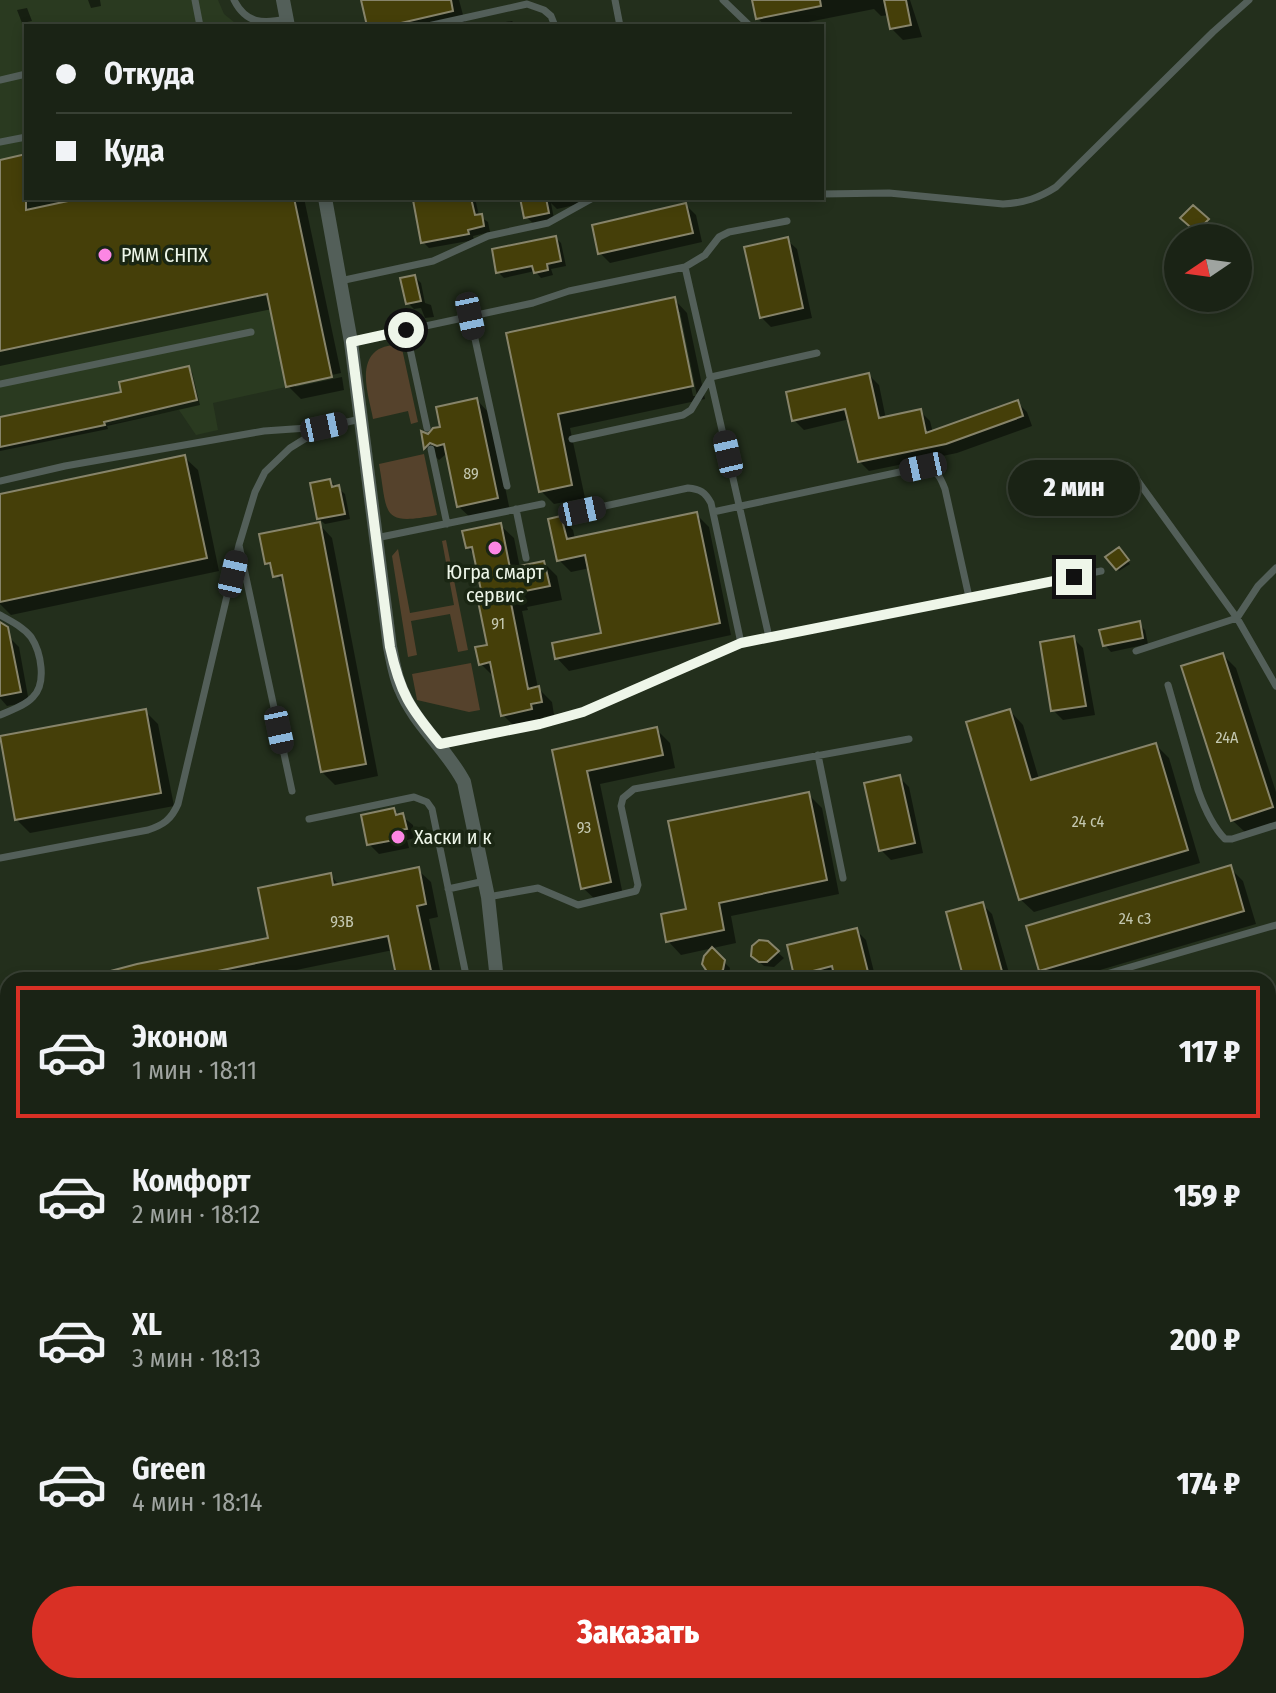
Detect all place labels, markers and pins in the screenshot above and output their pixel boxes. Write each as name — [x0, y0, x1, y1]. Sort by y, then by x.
place label: РММ СНПХ — [121, 243, 208, 267]
marker: РММ СНПХ — [96, 246, 114, 264]
marker: Югра смарт сервис — [486, 539, 504, 557]
place label: Югра смарт сервис — [446, 560, 545, 607]
place label: Хаски и к — [414, 825, 492, 849]
marker: Хаски и к — [389, 828, 407, 846]

